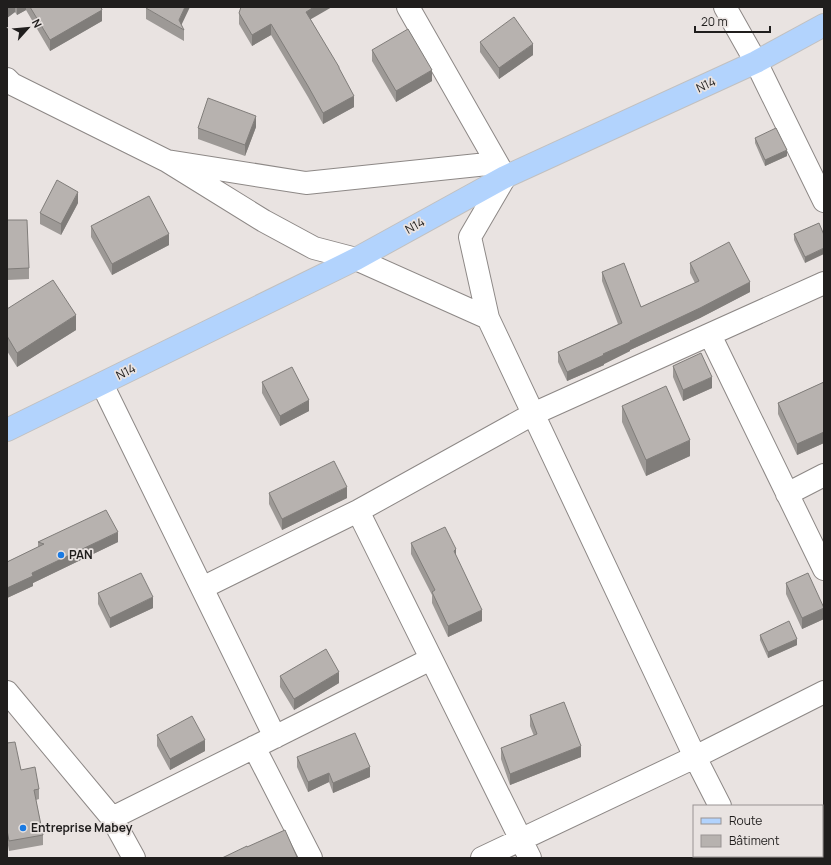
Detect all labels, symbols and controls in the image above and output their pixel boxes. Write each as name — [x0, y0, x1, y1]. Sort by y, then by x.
north arrow — [8, 8, 48, 48]
scale bar — [695, 8, 770, 34]
text: 20 m — [701, 13, 728, 30]
text: N — [29, 16, 46, 30]
street label: N14 — [693, 73, 718, 96]
street label: N14 — [402, 213, 428, 238]
street label: N14 — [113, 360, 138, 384]
place label: PAN — [69, 546, 93, 563]
marker: PAN — [56, 550, 66, 560]
legend — [693, 805, 823, 857]
text: Route — [729, 812, 762, 829]
place label: Entreprise Mabey — [31, 819, 133, 836]
marker: Entreprise Mabey — [18, 823, 28, 833]
text: Bâtiment — [729, 832, 780, 849]

